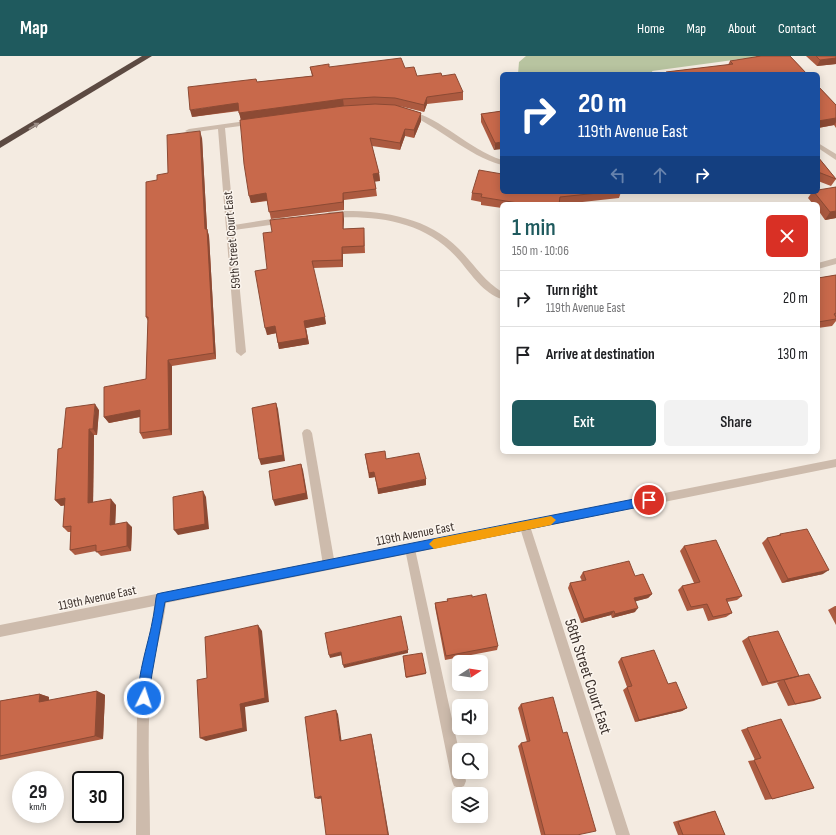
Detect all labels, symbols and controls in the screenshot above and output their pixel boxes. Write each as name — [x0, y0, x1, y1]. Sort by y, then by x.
text: Map — [20, 17, 48, 40]
text: Home — [637, 20, 665, 37]
text: Map — [687, 20, 706, 37]
text: About — [728, 20, 756, 37]
text: Contact — [778, 20, 816, 37]
text: 20 m — [578, 87, 627, 120]
icon: right — [512, 88, 564, 140]
text: 119th Avenue East — [578, 121, 688, 142]
one-way arrow — [28, 122, 40, 129]
icon: left — [607, 164, 629, 186]
icon: ahead — [649, 164, 671, 186]
icon: right — [691, 164, 713, 186]
street label: 59th Street Court East — [220, 190, 244, 289]
text: 1 min — [512, 213, 556, 242]
button: close — [766, 215, 808, 257]
text: 150 m · 10:06 — [512, 243, 569, 259]
text: Turn right — [546, 281, 598, 300]
icon: right — [512, 288, 534, 310]
text: 20 m — [783, 289, 808, 308]
text: 119th Avenue East — [546, 300, 625, 316]
icon: arrive — [512, 344, 534, 366]
text: Arrive at destination — [546, 345, 655, 364]
text: 130 m — [778, 345, 808, 364]
button: Exit — [512, 400, 656, 446]
button: Share — [664, 400, 808, 446]
pin — [632, 483, 666, 517]
icon: arrive — [638, 489, 660, 511]
street label: 119th Avenue East — [375, 519, 456, 549]
street label: 119th Avenue East — [57, 582, 138, 614]
street label: 58th Street Court East — [560, 616, 615, 737]
north arrow — [452, 655, 488, 691]
map controls — [452, 655, 488, 823]
position arrow — [123, 677, 165, 719]
button: sound — [452, 699, 488, 735]
button: search — [452, 743, 488, 779]
speed limit sign: 30 — [72, 771, 124, 823]
text: 29 — [29, 780, 47, 804]
button: layers — [452, 787, 488, 823]
text: km/h — [29, 801, 47, 813]

